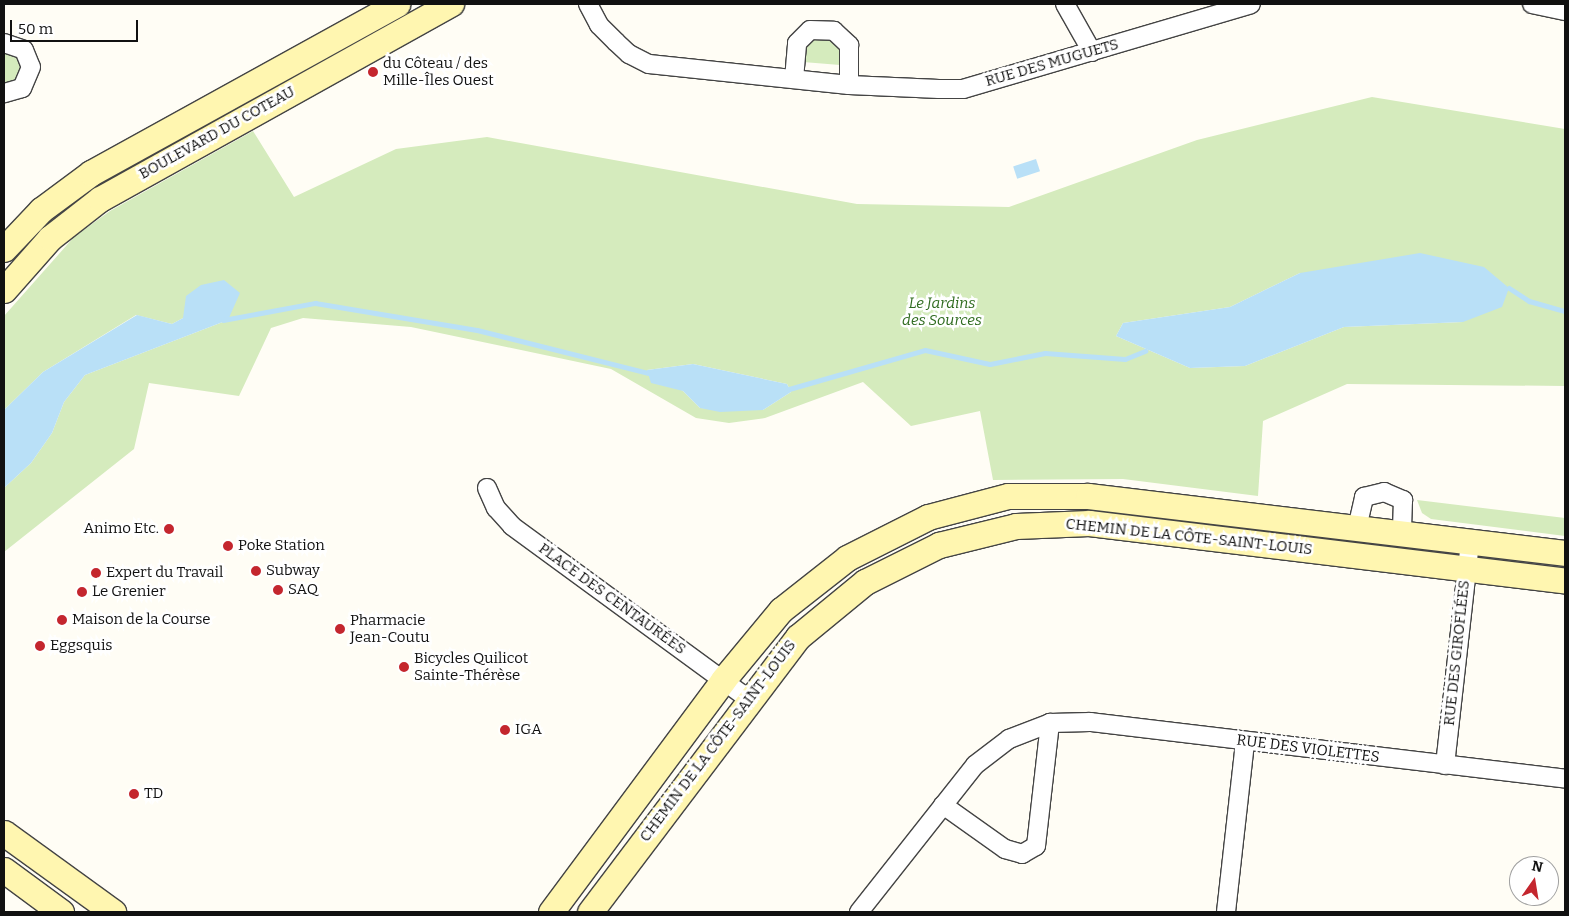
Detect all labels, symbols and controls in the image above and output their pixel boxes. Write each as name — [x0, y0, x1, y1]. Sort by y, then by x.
scale bar — [12, 10, 140, 42]
text: 50 m — [18, 20, 53, 38]
street label: RUE DES MUGUETS — [983, 35, 1121, 91]
place label: du Côteau / des Mille-Îles Ouest — [383, 54, 494, 89]
marker: du Côteau / des Mille-Îles Ouest — [367, 66, 379, 78]
street label: BOULEVARD DU COTEAU — [136, 83, 298, 183]
park label: Le Jardins des Sources — [902, 294, 982, 329]
street label: CHEMIN DE LA CÔTE-SAINT-LOUIS — [1065, 515, 1313, 559]
place label: Animo Etc. — [84, 520, 159, 538]
marker: Animo Etc. — [163, 523, 175, 535]
place label: Poke Station — [238, 537, 325, 555]
marker: Poke Station — [222, 540, 234, 552]
street label: PLACE DES CENTAURÉES — [535, 540, 689, 658]
place label: Subway — [266, 562, 320, 580]
place label: Expert du Travail — [106, 564, 223, 582]
marker: Subway — [250, 565, 262, 577]
marker: Expert du Travail — [90, 567, 102, 579]
street label: RUE DES GIROFLÉES — [1440, 579, 1474, 727]
place label: SAQ — [288, 581, 318, 599]
place label: Le Grenier — [92, 583, 166, 601]
marker: SAQ — [272, 584, 284, 596]
marker: Le Grenier — [76, 586, 88, 598]
place label: Maison de la Course — [72, 611, 210, 629]
place label: Pharmacie Jean-Coutu — [350, 611, 429, 646]
marker: Maison de la Course — [56, 614, 68, 626]
marker: Pharmacie Jean-Coutu — [334, 623, 346, 635]
place label: Eggsquis — [50, 637, 113, 655]
street label: CHEMIN DE LA CÔTE-SAINT-LOUIS — [636, 637, 800, 845]
marker: Eggsquis — [34, 640, 46, 652]
place label: Bicycles Quilicot Sainte-Thérèse — [414, 649, 528, 684]
marker: Bicycles Quilicot Sainte-Thérèse — [398, 661, 410, 673]
place label: IGA — [515, 721, 542, 739]
marker: IGA — [499, 724, 511, 736]
street label: RUE DES VIOLETTES — [1235, 731, 1381, 767]
place label: TD — [144, 785, 163, 803]
marker: TD — [128, 788, 140, 800]
north arrow — [1509, 856, 1559, 906]
text: N — [1530, 857, 1544, 876]

